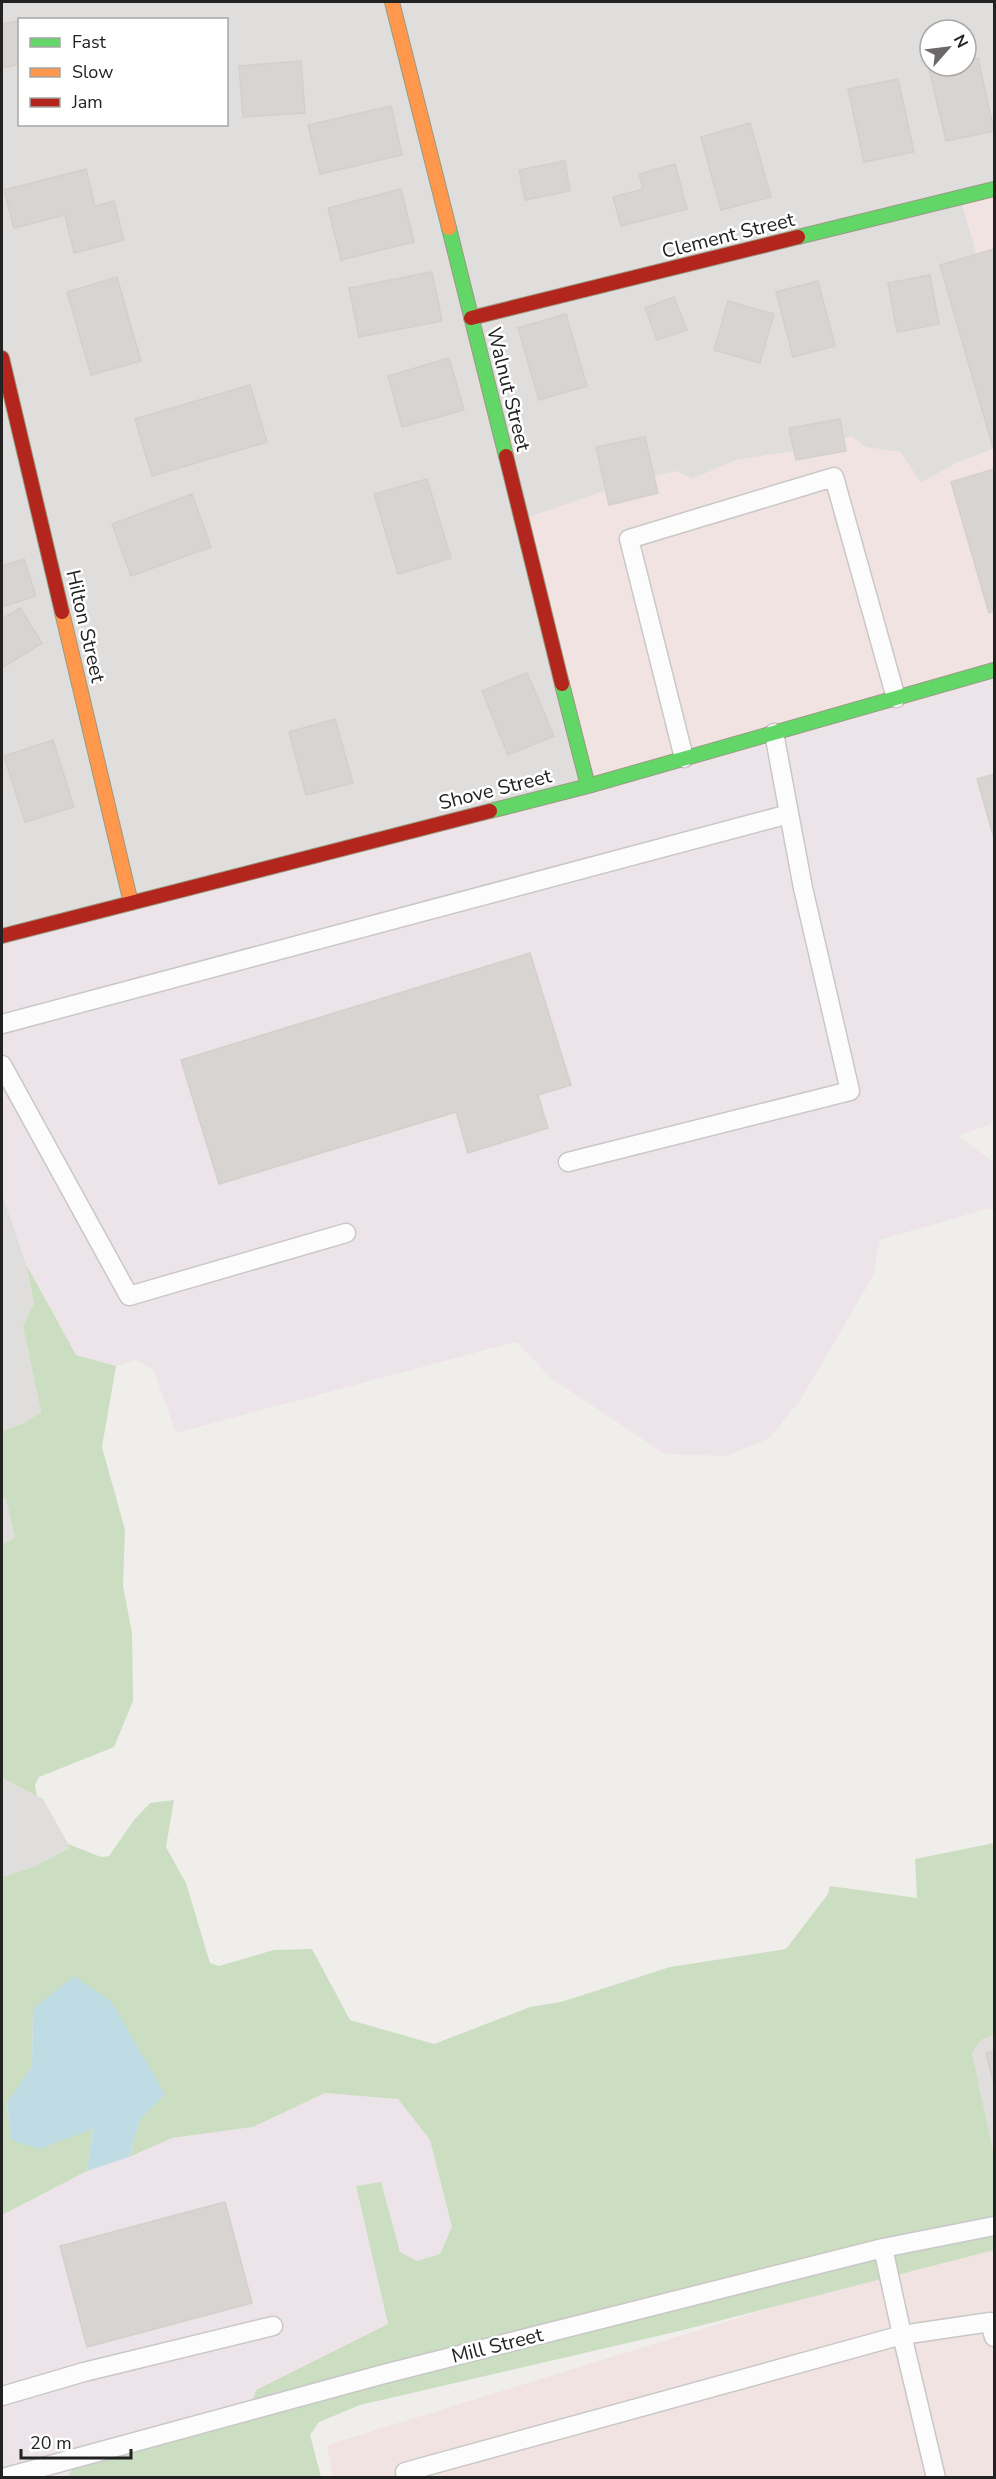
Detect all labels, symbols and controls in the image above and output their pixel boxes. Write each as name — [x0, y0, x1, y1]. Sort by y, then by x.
legend — [18, 18, 228, 126]
north arrow — [918, 18, 978, 78]
text: Fast — [72, 30, 107, 54]
text: N — [948, 31, 973, 52]
text: Slow — [72, 60, 113, 84]
text: Jam — [71, 90, 103, 114]
street label: Clement Street — [659, 206, 798, 265]
street label: Walnut Street — [480, 324, 537, 455]
street label: Hilton Street — [59, 567, 112, 686]
street label: Shove Street — [436, 762, 555, 817]
street label: Mill Street — [449, 2321, 547, 2370]
scale bar — [21, 2422, 130, 2460]
text: 20 m — [30, 2431, 72, 2455]

